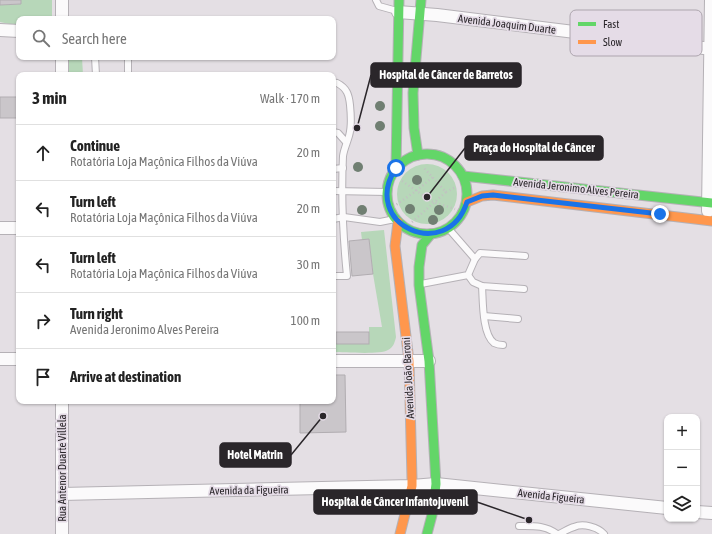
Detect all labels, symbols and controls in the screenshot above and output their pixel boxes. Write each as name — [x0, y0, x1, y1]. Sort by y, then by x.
legend — [570, 10, 702, 56]
street label: Avenida Joaquim Duarte — [457, 12, 557, 36]
search box — [16, 16, 336, 60]
text: Fast — [603, 18, 619, 30]
icon: search — [30, 27, 52, 49]
text: Search here — [62, 30, 127, 47]
text: Slow — [603, 36, 622, 48]
callout: Hospital de Câncer de Barretos — [371, 63, 521, 87]
text: Hospital de Câncer de Barretos — [379, 68, 514, 82]
text: 3 min — [32, 88, 67, 108]
text: Walk · 170 m — [260, 91, 320, 106]
callout: Praça do Hospital de Câncer — [465, 136, 603, 160]
text: Continue — [70, 137, 120, 154]
text: Praça do Hospital de Câncer — [473, 141, 595, 155]
icon: ahead — [32, 142, 54, 164]
text: 20 m — [297, 145, 320, 160]
text: Rotatória Loja Maçônica Filhos da Viúva — [70, 154, 258, 169]
route start — [387, 159, 405, 177]
street label: Avenida Jeronimo Alves Pereira — [513, 175, 639, 201]
text: Turn left — [70, 193, 116, 210]
icon: left — [32, 198, 54, 220]
text: 20 m — [297, 201, 320, 216]
route end — [651, 205, 669, 223]
text: Rotatória Loja Maçônica Filhos da Viúva — [70, 210, 258, 225]
text: Turn left — [70, 249, 116, 266]
icon: left — [32, 254, 54, 276]
text: 30 m — [297, 257, 320, 272]
text: Rotatória Loja Maçônica Filhos da Viúva — [70, 266, 258, 281]
text: Turn right — [70, 305, 123, 322]
icon: right — [32, 310, 54, 332]
text: 100 m — [291, 313, 320, 328]
text: Avenida Jeronimo Alves Pereira — [70, 322, 219, 337]
street label: Avenida João Baroni — [400, 337, 416, 419]
icon: arrive — [32, 366, 54, 388]
text: Arrive at destination — [70, 368, 181, 385]
street label: Rua Antenor Duarte Villela — [56, 414, 68, 522]
map controls — [664, 414, 700, 522]
button: + — [664, 414, 700, 450]
callout: Hotel Matrin — [220, 443, 291, 467]
text: Hotel Matrin — [227, 448, 283, 462]
button: − — [664, 450, 700, 486]
street label: Avenida da Figueira — [209, 483, 289, 497]
button: layers — [664, 486, 700, 522]
street label: Avenida Figueira — [517, 487, 585, 505]
callout: Hospital de Câncer Infantojuvenil — [314, 490, 477, 514]
text: Hospital de Câncer Infantojuvenil — [322, 495, 469, 509]

